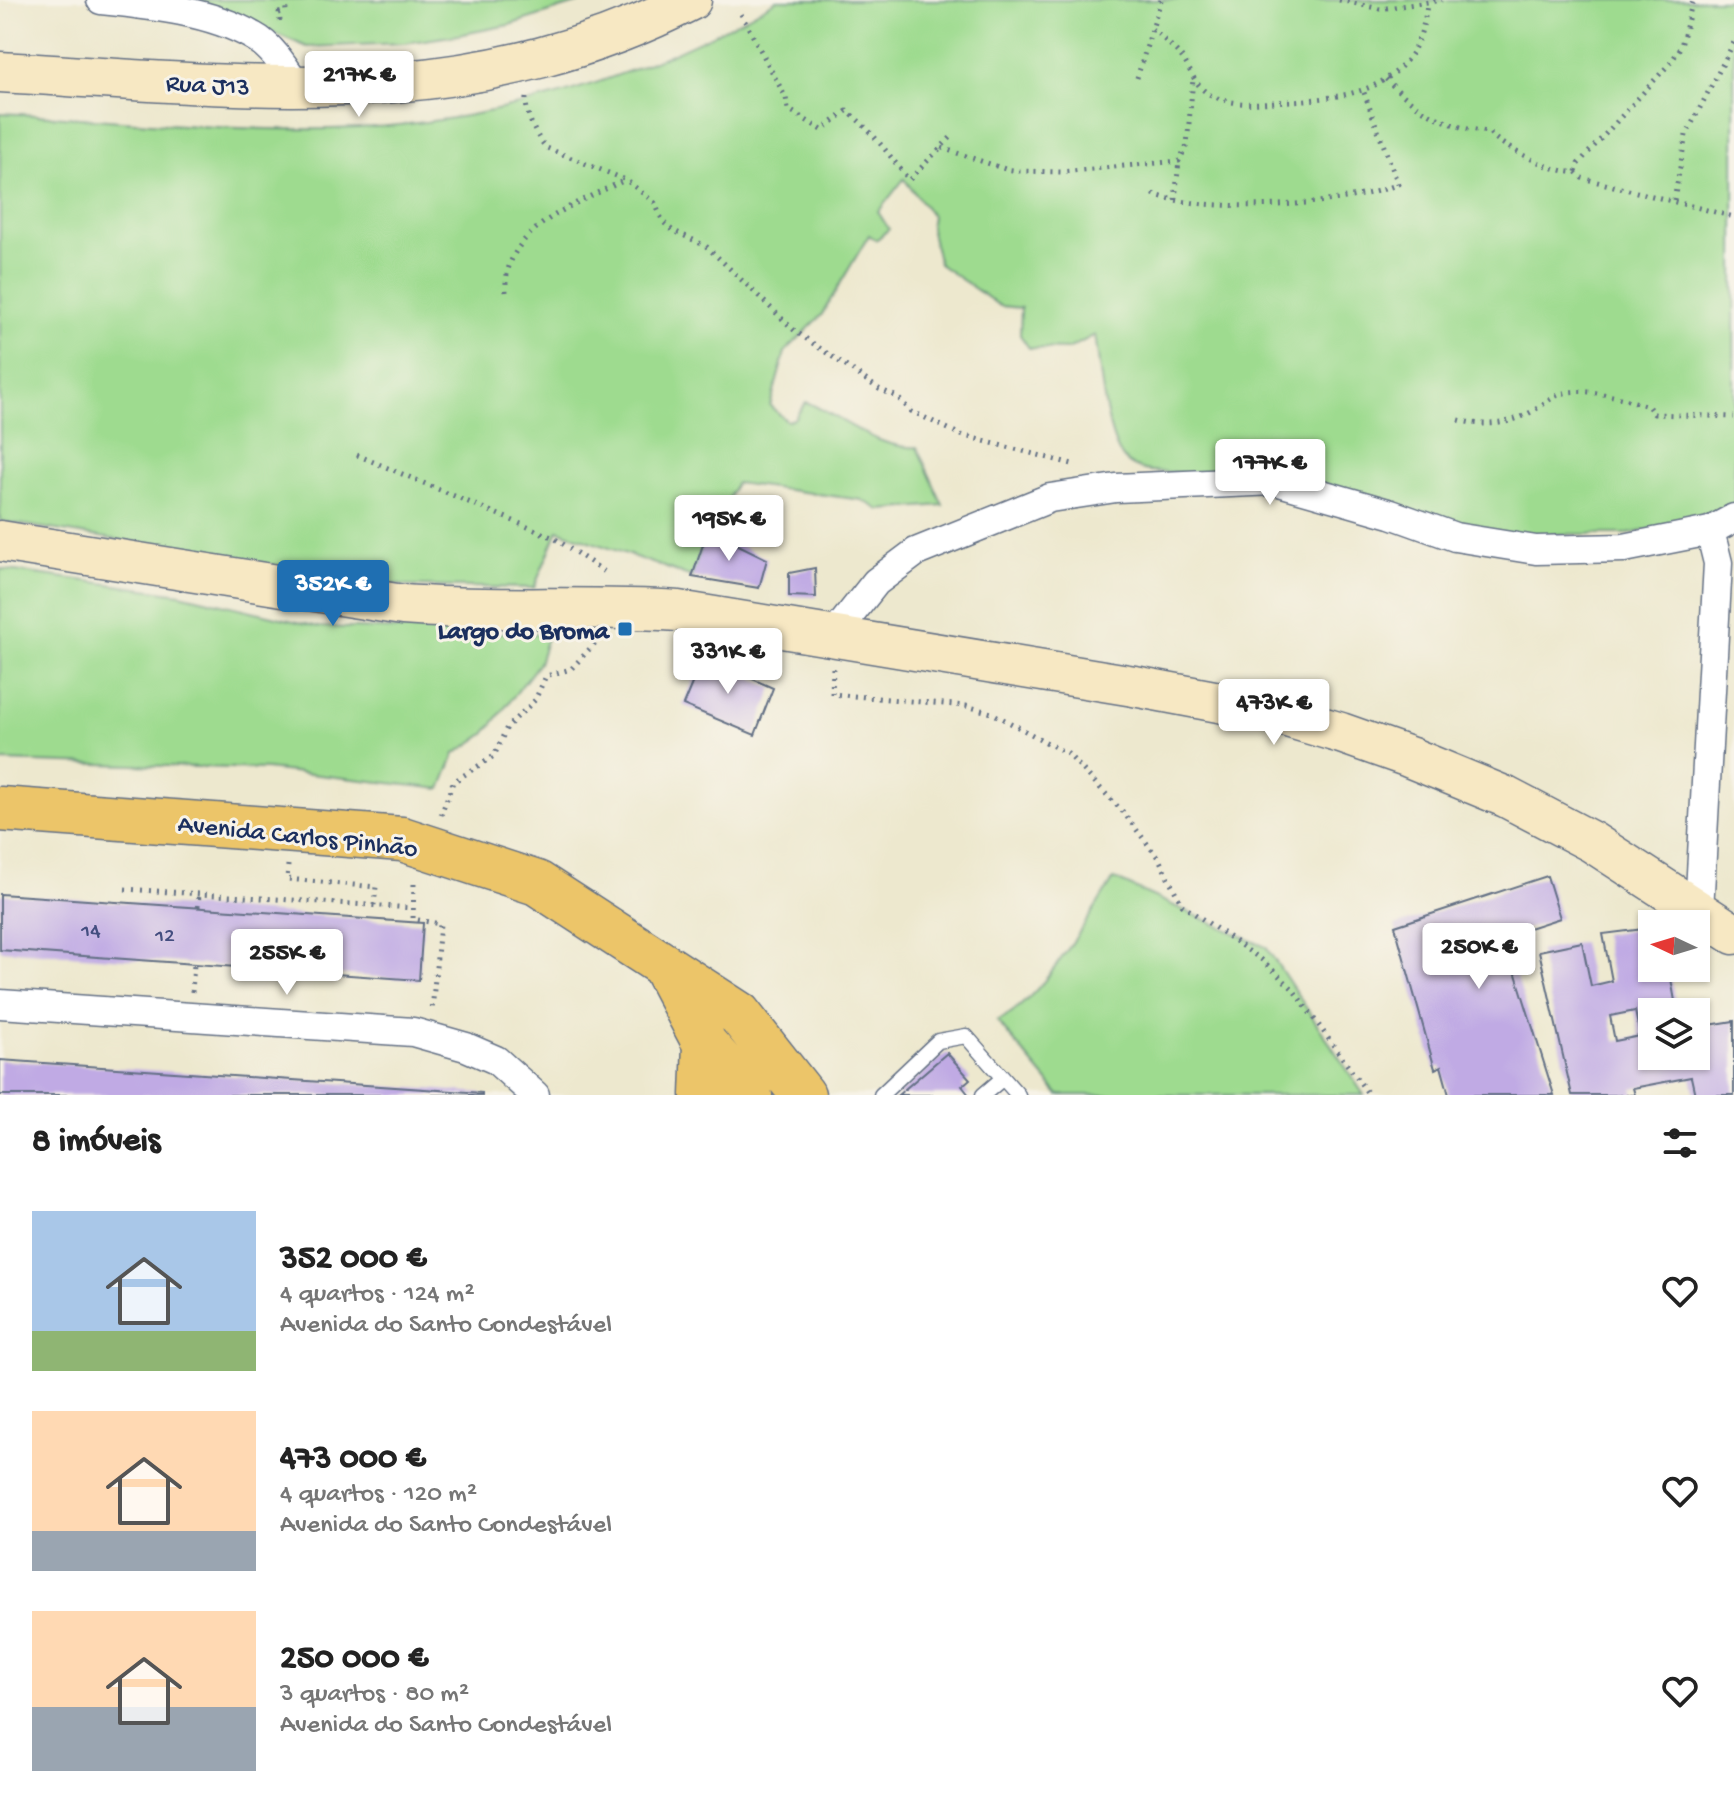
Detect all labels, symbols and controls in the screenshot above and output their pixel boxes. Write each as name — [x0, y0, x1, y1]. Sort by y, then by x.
pin: 217K € — [294, 51, 424, 119]
text: 217K € — [323, 61, 395, 92]
street label: Rua J13 — [165, 70, 251, 105]
pin: 177K € — [1205, 439, 1335, 507]
text: 177K € — [1233, 449, 1307, 480]
pin: 195K € — [664, 495, 794, 563]
text: 195K € — [692, 505, 766, 536]
pin: 352K € — [268, 560, 398, 628]
text: 352K € — [295, 570, 371, 601]
place label: Largo do Broma — [438, 618, 611, 649]
marker: Largo do Broma — [616, 620, 634, 638]
pin: 331K € — [663, 628, 793, 696]
text: 331K € — [691, 638, 765, 669]
pin: 473K € — [1209, 679, 1339, 747]
text: 473K € — [1236, 689, 1312, 720]
street label: Avenida Carlos Pinhão — [176, 810, 419, 866]
north arrow — [1638, 910, 1710, 982]
map controls — [1638, 910, 1710, 1070]
house number: 14 — [80, 919, 101, 945]
pin: 250K € — [1414, 923, 1544, 991]
house number: 12 — [154, 924, 175, 950]
pin: 255K € — [222, 929, 352, 997]
text: 250K € — [1440, 933, 1518, 964]
text: 255K € — [249, 939, 325, 970]
button: layers — [1638, 998, 1710, 1070]
icon: filters — [1658, 1121, 1702, 1165]
text: 8 imóveis — [32, 1123, 160, 1163]
text: 352 000 € — [280, 1240, 426, 1280]
icon: home — [96, 1243, 192, 1339]
icon: heart — [1658, 1269, 1702, 1313]
text: 4 quartos · 124 m² — [280, 1280, 474, 1311]
text: Avenida do Santo Condestável — [280, 1311, 612, 1342]
text: 473 000 € — [280, 1440, 426, 1480]
icon: home — [96, 1443, 192, 1539]
icon: heart — [1658, 1469, 1702, 1513]
text: 4 quartos · 120 m² — [280, 1480, 477, 1511]
text: Avenida do Santo Condestável — [280, 1511, 612, 1542]
text: 250 000 € — [280, 1640, 428, 1680]
icon: home — [96, 1643, 192, 1739]
icon: heart — [1658, 1669, 1702, 1713]
text: 3 quartos · 80 m² — [280, 1680, 469, 1711]
text: Avenida do Santo Condestável — [280, 1711, 612, 1742]

